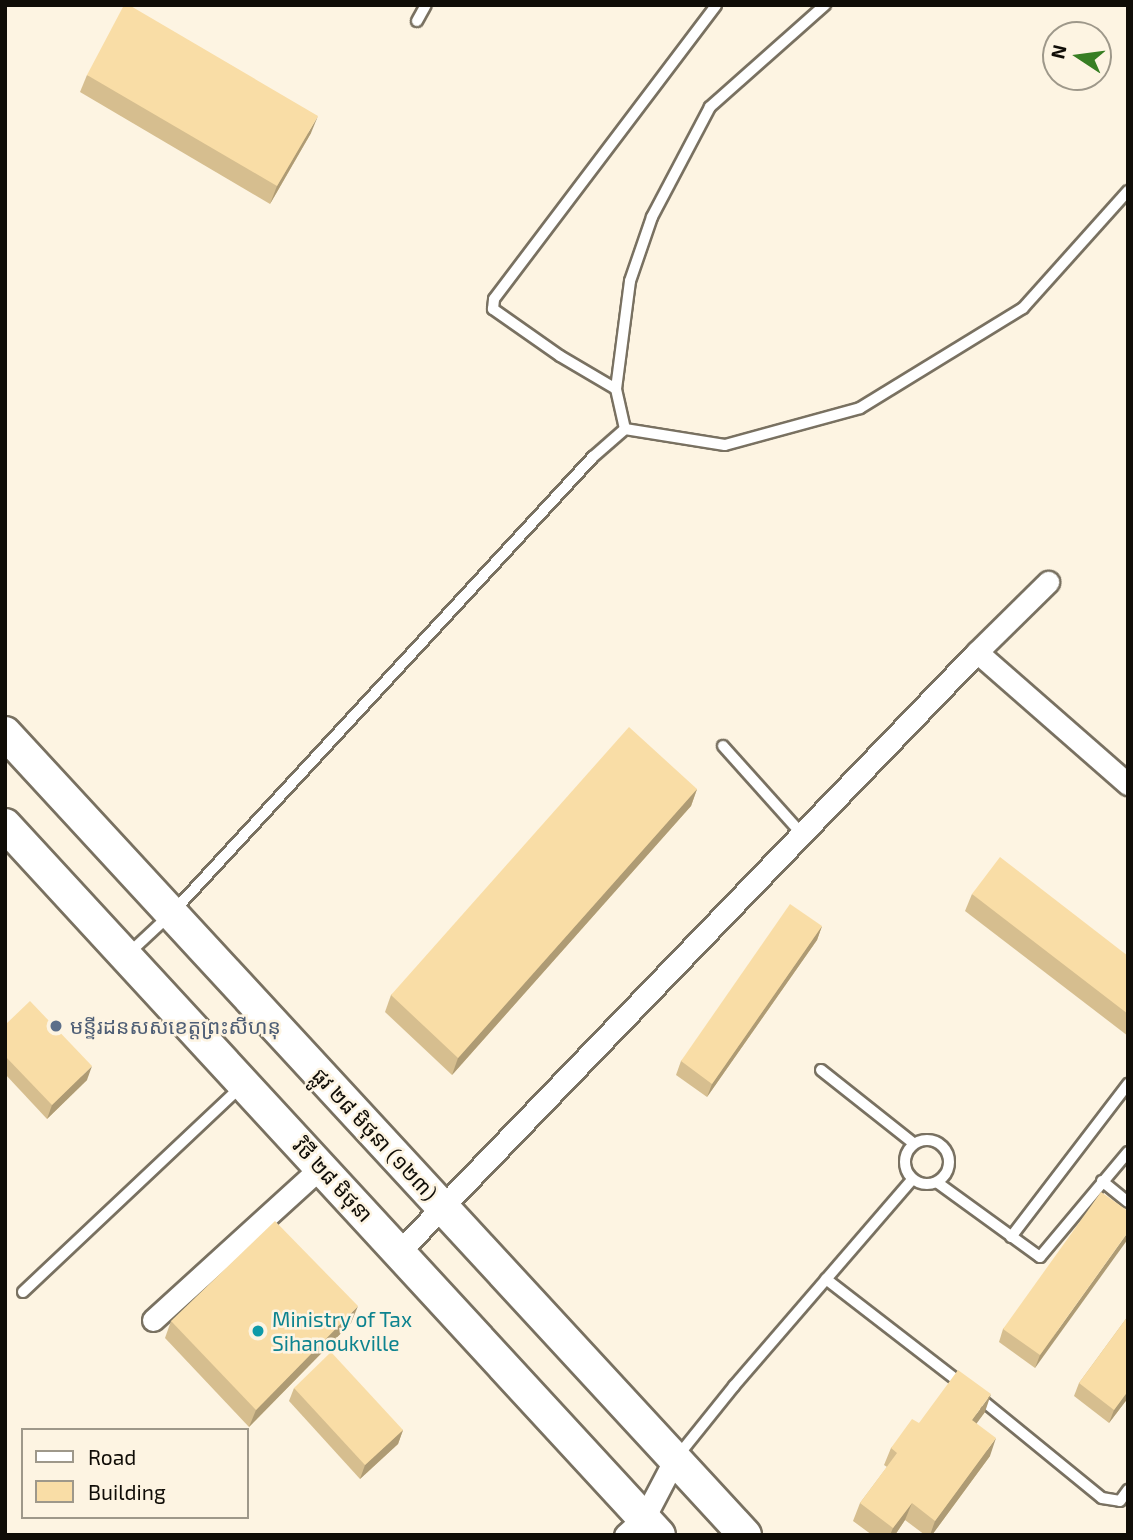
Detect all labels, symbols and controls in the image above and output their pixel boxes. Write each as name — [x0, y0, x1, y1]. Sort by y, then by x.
north arrow — [1042, 21, 1112, 91]
text: N — [1045, 42, 1071, 61]
place label: មន្ទីរដនសសខេត្តព្រះសីហនុ — [70, 1013, 281, 1039]
marker: មន្ទីរដនសសខេត្តព្រះសីហនុ — [48, 1018, 64, 1034]
street label: ផ្លូវ ២៨ មិថុនា (១២៣) — [307, 1063, 443, 1205]
street label: វិថី ២៨ មិថុនា — [288, 1133, 378, 1227]
place label: Ministry of Tax Sihanoukville — [272, 1306, 413, 1356]
marker: Ministry of Tax Sihanoukville — [250, 1323, 266, 1339]
legend — [21, 1428, 248, 1519]
text: Road — [88, 1444, 136, 1469]
text: Building — [88, 1479, 166, 1504]

